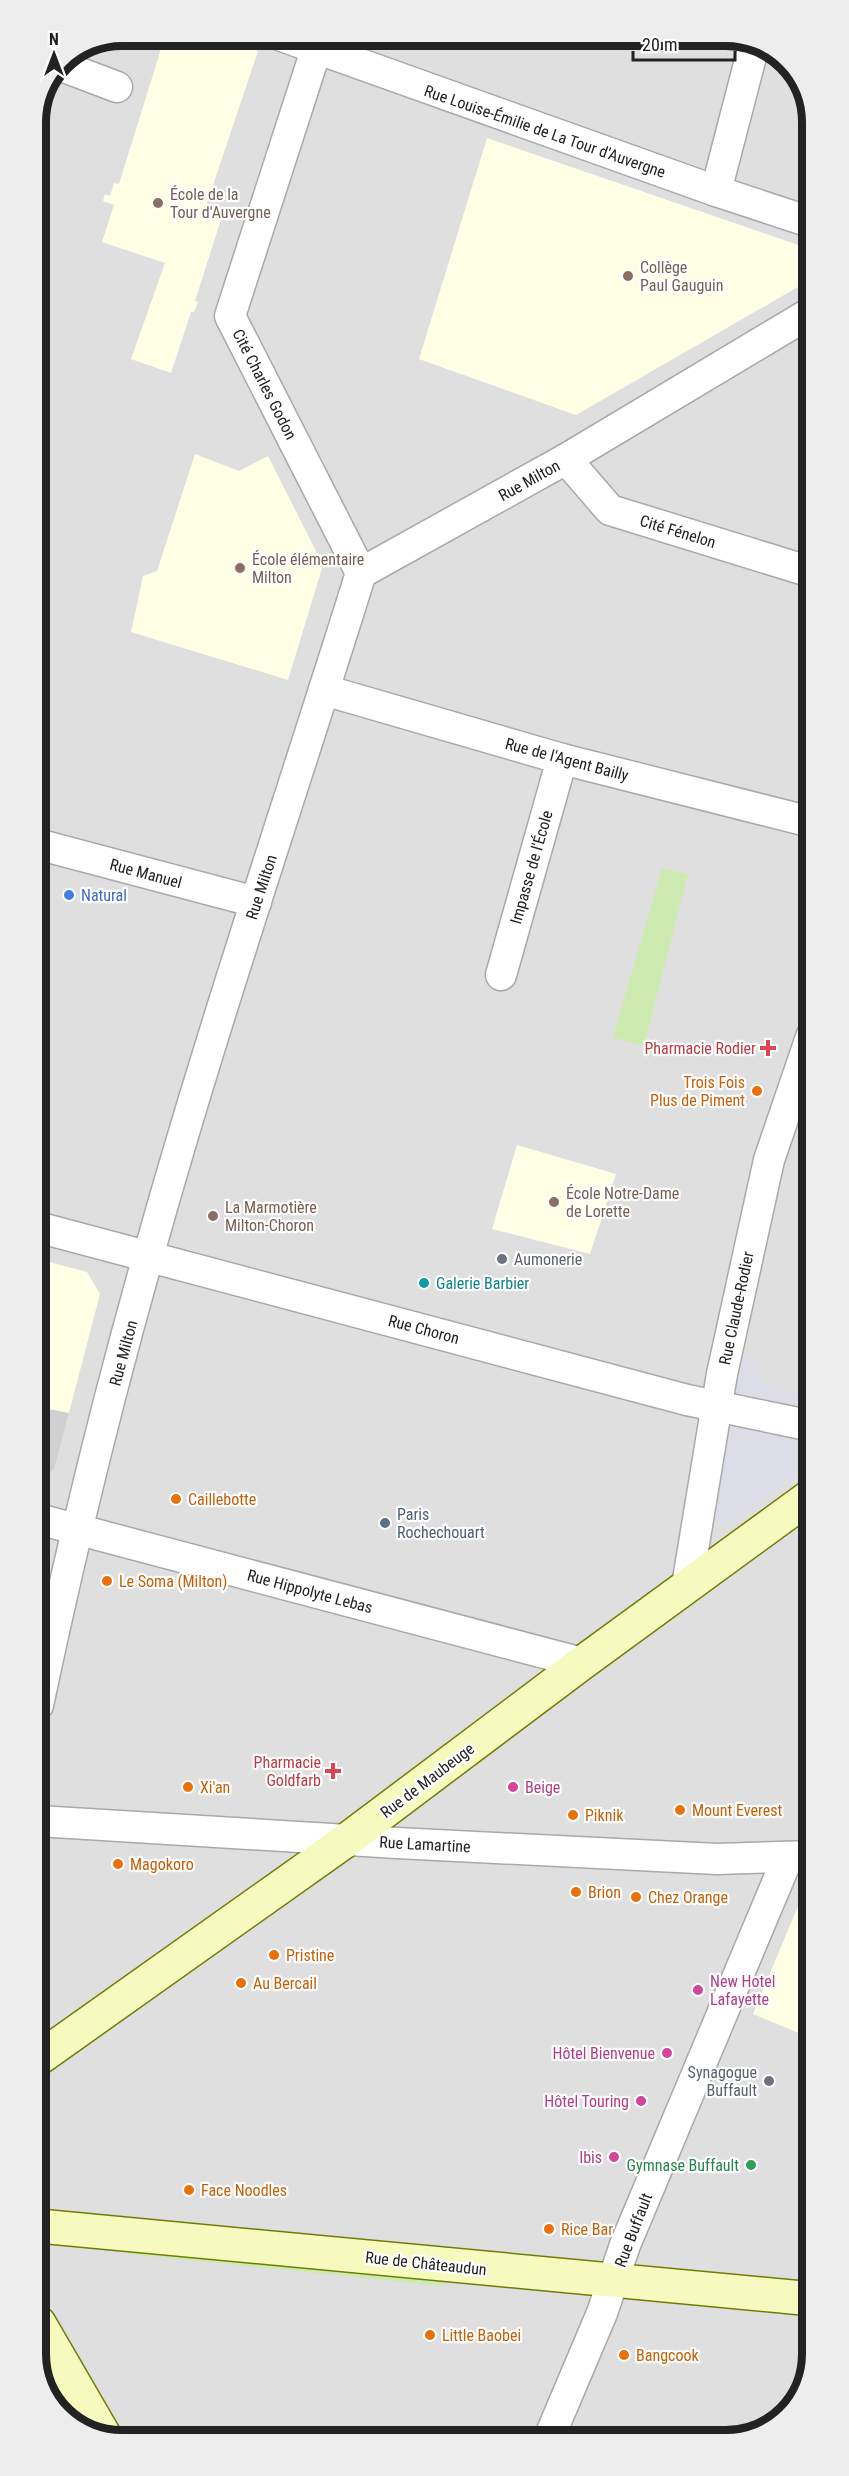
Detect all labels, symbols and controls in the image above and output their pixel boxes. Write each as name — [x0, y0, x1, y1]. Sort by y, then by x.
north arrow — [24, 24, 84, 84]
scale bar — [633, 24, 735, 62]
text: N — [49, 30, 59, 49]
text: 20 m — [642, 34, 677, 55]
street label: Rue Louise-Émilie de La Tour d'Auvergne — [422, 81, 668, 182]
place label: École de la Tour d'Auvergne — [170, 185, 271, 222]
marker: École de la Tour d'Auvergne — [151, 196, 165, 210]
place label: Collège Paul Gauguin — [640, 258, 723, 295]
marker: Collège Paul Gauguin — [621, 269, 635, 283]
street label: Cité Charles Godon — [229, 326, 301, 443]
street label: Rue Milton — [495, 456, 563, 505]
street label: Cité Fénelon — [638, 511, 718, 552]
place label: École élémentaire Milton — [252, 550, 364, 587]
marker: École élémentaire Milton — [233, 561, 247, 575]
street label: Rue de l'Agent Bailly — [503, 734, 631, 785]
street label: Impasse de l'École — [506, 808, 557, 926]
street label: Rue Milton — [242, 852, 281, 922]
street label: Rue Manuel — [108, 855, 184, 892]
place label: Natural — [81, 886, 127, 905]
marker: Natural — [62, 888, 76, 902]
place label: Pharmacie Rodier — [644, 1039, 756, 1058]
marker: Pharmacie Rodier — [761, 1041, 775, 1055]
place label: Trois Fois Plus de Piment — [650, 1073, 745, 1110]
marker: Trois Fois Plus de Piment — [750, 1084, 764, 1098]
place label: École Notre-Dame de Lorette — [566, 1184, 679, 1221]
marker: École Notre-Dame de Lorette — [547, 1195, 561, 1209]
place label: La Marmotière Milton-Choron — [225, 1198, 317, 1235]
marker: La Marmotière Milton-Choron — [206, 1209, 220, 1223]
place label: Aumonerie — [514, 1250, 582, 1269]
street label: Rue Claude-Rodier — [715, 1250, 758, 1367]
marker: Aumonerie — [495, 1252, 509, 1266]
place label: Galerie Barbier — [436, 1274, 529, 1293]
marker: Galerie Barbier — [417, 1276, 431, 1290]
street label: Rue Choron — [386, 1311, 461, 1348]
street label: Rue Milton — [106, 1318, 141, 1388]
place label: Caillebotte — [188, 1490, 256, 1509]
marker: Caillebotte — [169, 1492, 183, 1506]
place label: Paris Rochechouart — [397, 1505, 485, 1542]
marker: Paris Rochechouart — [378, 1516, 392, 1530]
street label: Rue Hippolyte Lebas — [245, 1566, 375, 1617]
place label: Le Soma (Milton) — [119, 1572, 227, 1591]
marker: Le Soma (Milton) — [100, 1574, 114, 1588]
street label: Rue de Maubeuge — [377, 1739, 478, 1822]
place label: Pharmacie Goldfarb — [254, 1753, 321, 1790]
marker: Pharmacie Goldfarb — [326, 1764, 340, 1778]
place label: Xi'an — [200, 1778, 230, 1797]
place label: Beige — [525, 1778, 560, 1797]
marker: Xi'an — [181, 1780, 195, 1794]
marker: Beige — [506, 1780, 520, 1794]
place label: Mount Everest — [692, 1801, 783, 1820]
marker: Mount Everest — [673, 1803, 687, 1817]
place label: Piknik — [585, 1806, 624, 1825]
marker: Piknik — [566, 1808, 580, 1822]
street label: Rue Lamartine — [379, 1833, 471, 1856]
place label: Magokoro — [130, 1855, 194, 1874]
marker: Magokoro — [111, 1857, 125, 1871]
place label: Brion — [588, 1883, 621, 1902]
marker: Brion — [569, 1885, 583, 1899]
place label: Chez Orange — [648, 1888, 728, 1907]
marker: Chez Orange — [629, 1890, 643, 1904]
place label: Pristine — [286, 1946, 334, 1965]
marker: Pristine — [267, 1948, 281, 1962]
place label: New Hotel Lafayette — [710, 1972, 775, 2009]
place label: Au Bercail — [253, 1974, 317, 1993]
marker: Au Bercail — [234, 1976, 248, 1990]
marker: New Hotel Lafayette — [691, 1983, 705, 1997]
place label: Hôtel Bienvenue — [553, 2044, 655, 2063]
marker: Hôtel Bienvenue — [660, 2046, 674, 2060]
place label: Synagogue Buffault — [688, 2063, 757, 2100]
marker: Synagogue Buffault — [762, 2074, 776, 2088]
place label: Hôtel Touring — [544, 2092, 629, 2111]
marker: Hôtel Touring — [634, 2094, 648, 2108]
place label: Ibis — [579, 2148, 602, 2167]
marker: Ibis — [607, 2150, 621, 2164]
place label: Gymnase Buffault — [627, 2156, 739, 2175]
marker: Gymnase Buffault — [744, 2158, 758, 2172]
place label: Face Noodles — [201, 2181, 287, 2200]
marker: Face Noodles — [182, 2183, 196, 2197]
street label: Rue Buffault — [611, 2190, 656, 2270]
place label: Rice Bar — [561, 2220, 613, 2239]
marker: Rice Bar — [542, 2222, 556, 2236]
street label: Rue de Châteaudun — [364, 2248, 488, 2279]
place label: Little Baobei — [442, 2326, 521, 2345]
marker: Little Baobei — [423, 2328, 437, 2342]
place label: Bangcook — [636, 2346, 699, 2365]
marker: Bangcook — [617, 2348, 631, 2362]

